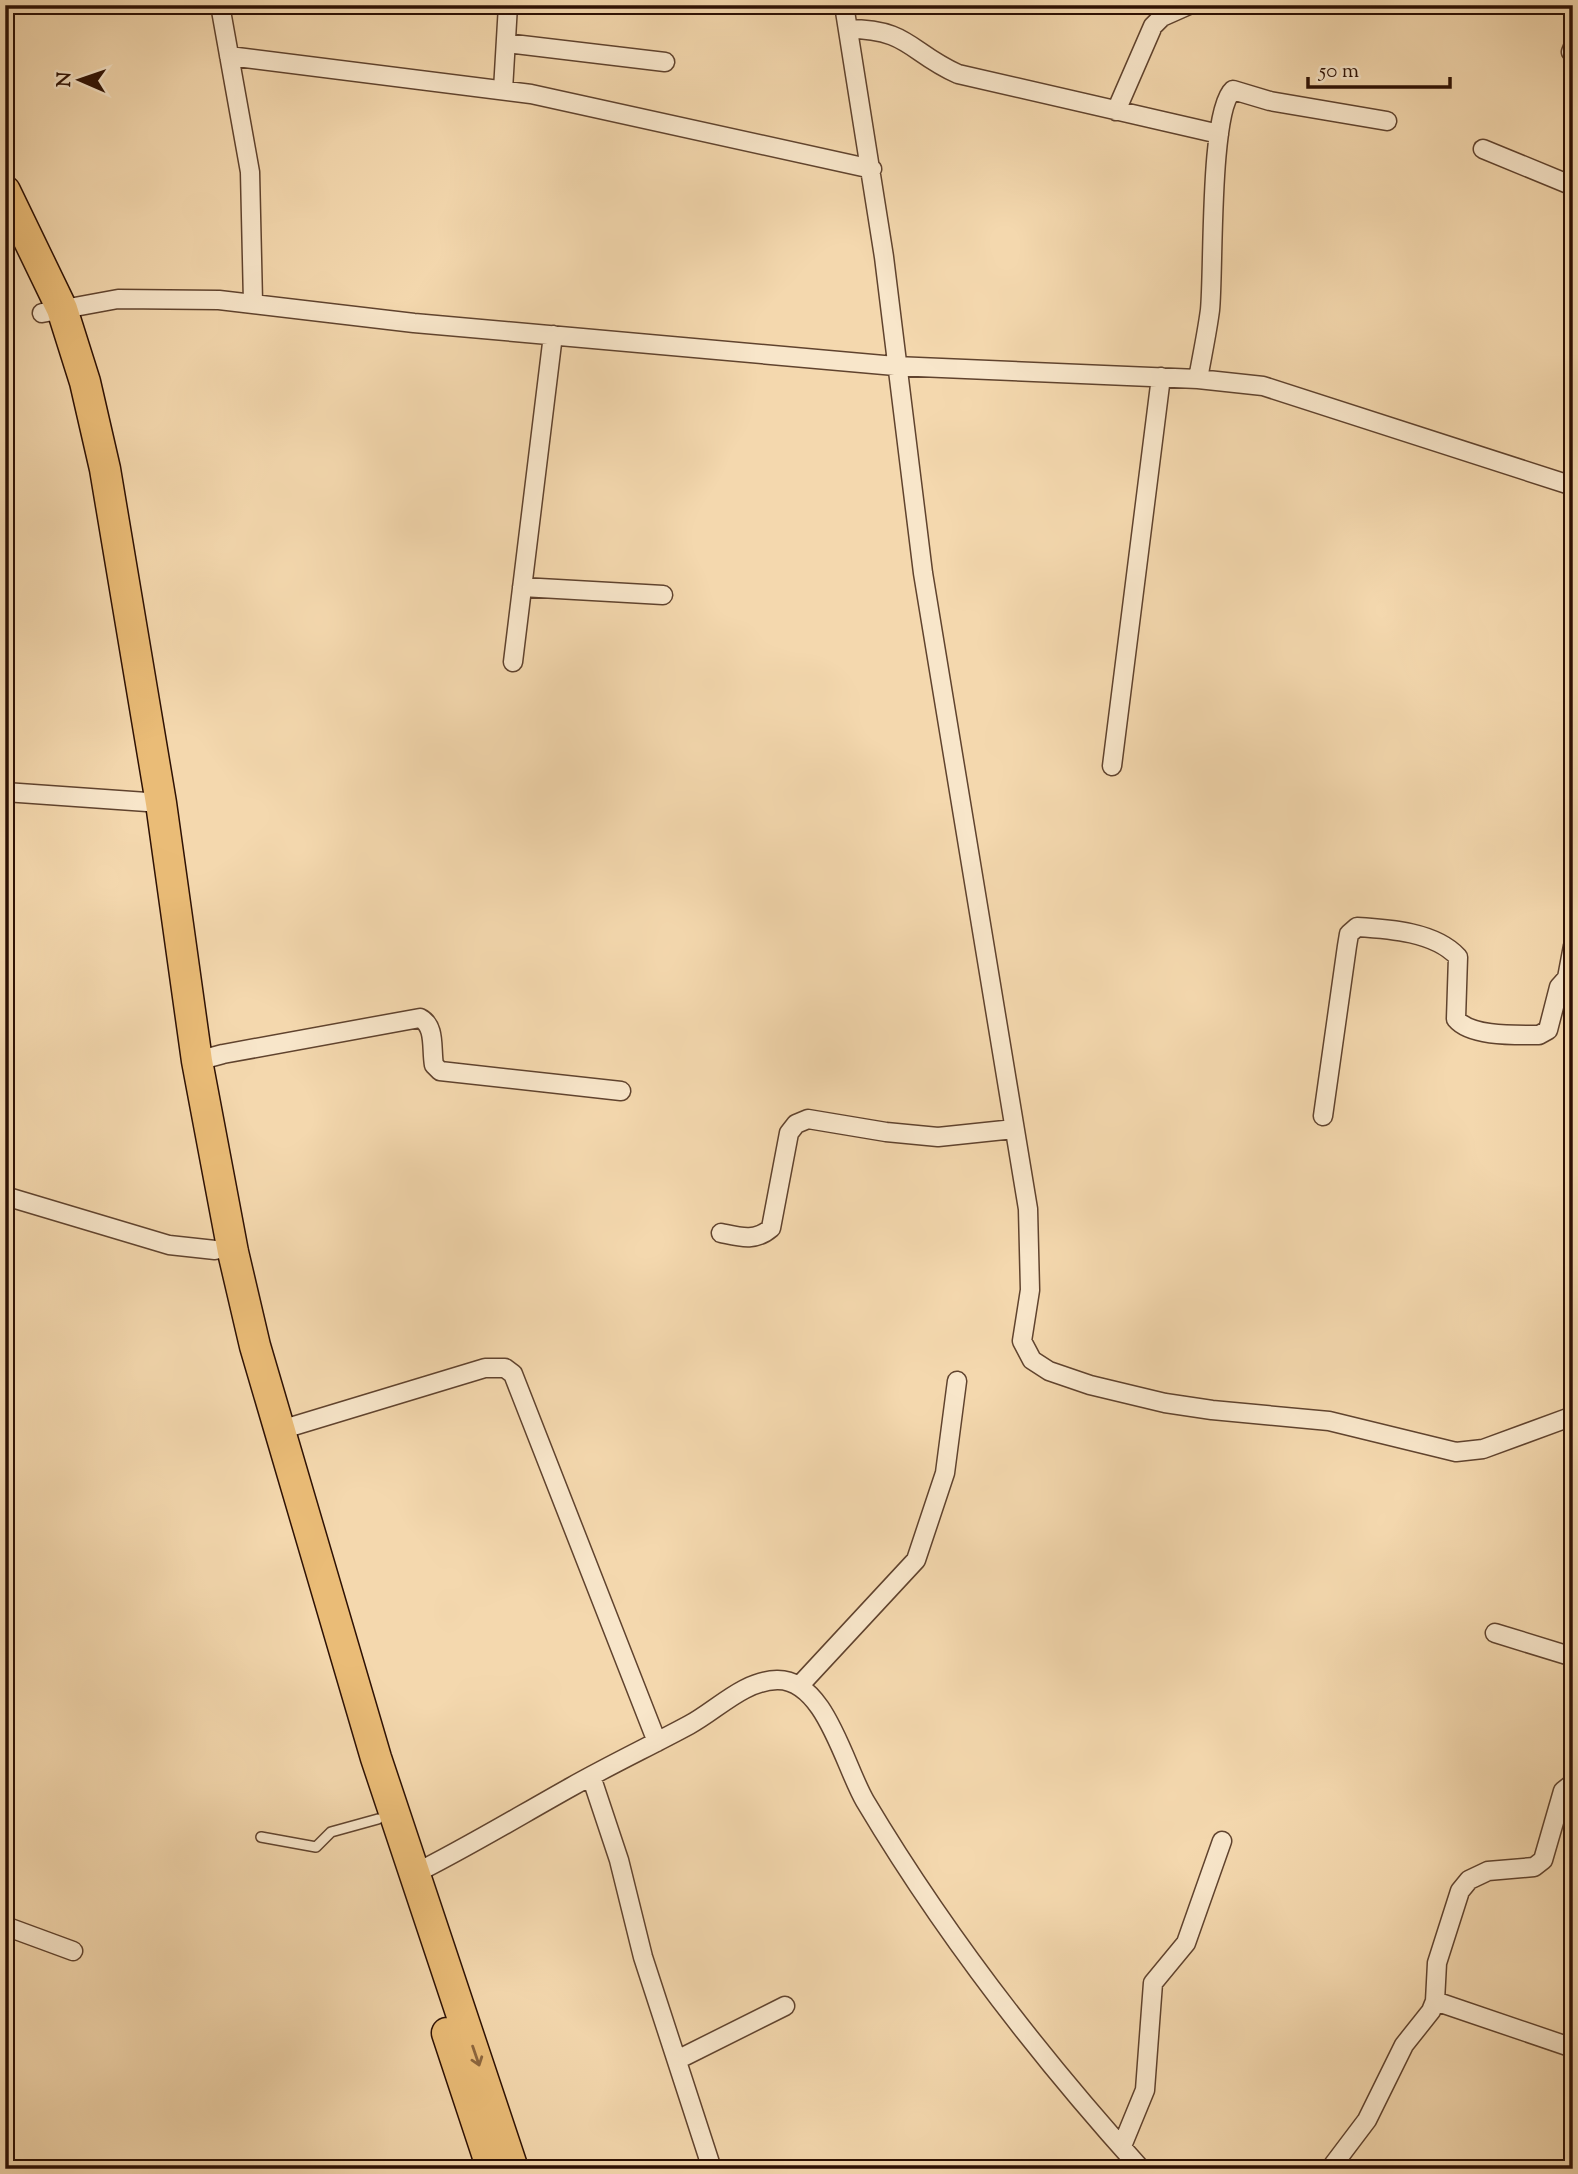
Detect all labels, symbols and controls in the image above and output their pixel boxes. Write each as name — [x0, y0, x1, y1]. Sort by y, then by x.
north arrow — [46, 46, 116, 116]
scale bar — [1308, 46, 1450, 90]
text: 50 m — [1318, 57, 1359, 87]
text: N — [52, 71, 79, 88]
one-way arrow — [471, 2044, 483, 2066]

